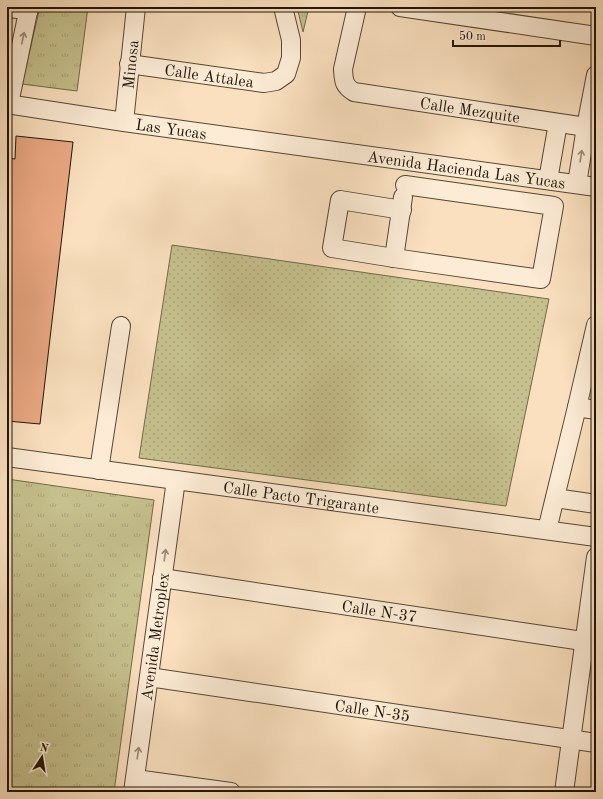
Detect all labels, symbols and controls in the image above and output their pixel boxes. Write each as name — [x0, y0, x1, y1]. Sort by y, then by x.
scale bar — [453, 22, 560, 48]
text: 50 m — [459, 30, 486, 43]
one-way arrow — [19, 32, 27, 45]
street label: Minosa — [121, 39, 143, 90]
street label: Calle Attalea — [163, 63, 255, 91]
street label: Calle Mezquite — [419, 96, 521, 127]
street label: Las Yucas — [134, 118, 208, 143]
street label: Avenida Hacienda Las Yucas — [366, 150, 566, 193]
one-way arrow — [577, 150, 585, 163]
street label: Calle Pacto Trigarante — [222, 480, 380, 517]
one-way arrow — [161, 549, 169, 562]
street label: Avenida Metroplex — [140, 572, 173, 702]
street label: Calle N-37 — [341, 599, 418, 626]
street label: Calle N-35 — [334, 699, 411, 725]
north arrow — [22, 737, 62, 777]
text: N — [39, 742, 50, 755]
one-way arrow — [134, 747, 142, 760]

